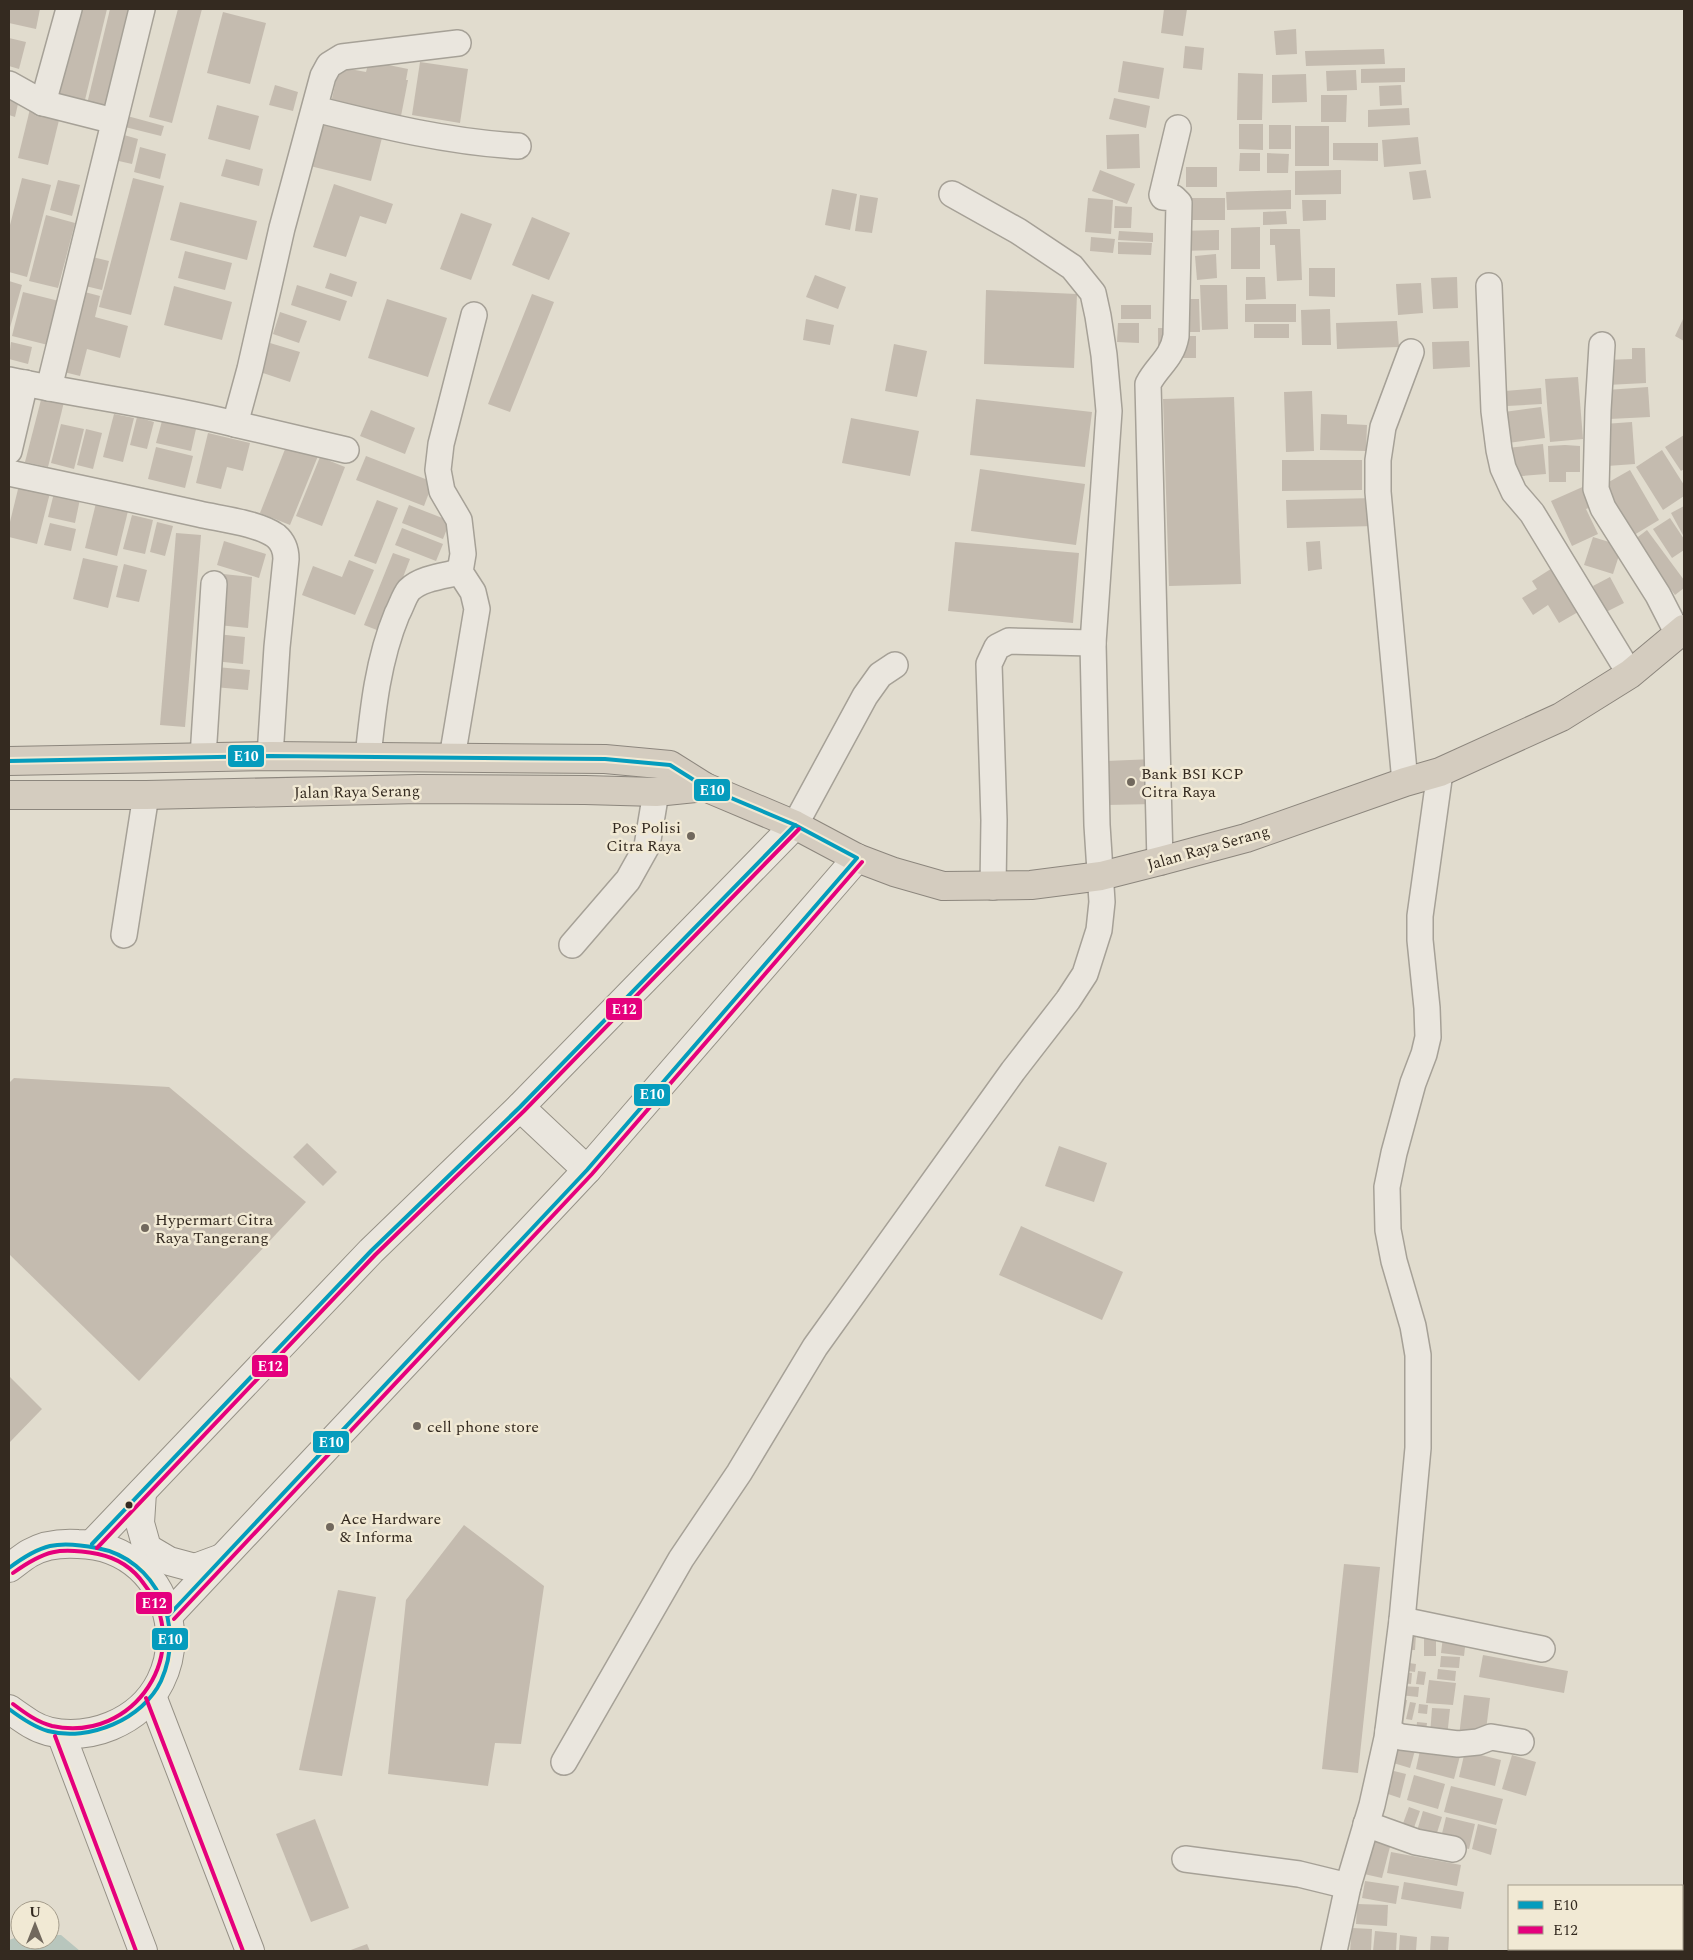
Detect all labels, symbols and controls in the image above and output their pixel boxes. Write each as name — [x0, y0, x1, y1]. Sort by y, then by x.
line badge: E10 — [227, 744, 265, 768]
text: E10 — [233, 746, 259, 767]
place label: Bank BSI KCP Citra Raya — [1141, 762, 1244, 804]
marker: Bank BSI KCP Citra Raya — [1125, 776, 1137, 788]
line badge: E10 — [693, 778, 731, 802]
street label: Jalan Raya Serang — [294, 779, 420, 805]
text: E10 — [699, 780, 725, 801]
place label: Pos Polisi Citra Raya — [606, 816, 681, 858]
street label: Jalan Raya Serang — [1144, 819, 1272, 877]
marker: Pos Polisi Citra Raya — [685, 830, 697, 842]
line badge: E12 — [605, 997, 643, 1021]
text: E12 — [611, 999, 637, 1020]
line badge: E10 — [633, 1083, 671, 1107]
text: E10 — [639, 1084, 665, 1105]
place label: Hypermart Citra Raya Tangerang — [155, 1208, 273, 1250]
marker: Hypermart Citra Raya Tangerang — [139, 1222, 151, 1234]
line badge: E12 — [251, 1354, 289, 1378]
text: E12 — [257, 1356, 283, 1377]
place label: cell phone store — [427, 1415, 539, 1439]
marker: cell phone store — [411, 1420, 423, 1432]
line badge: E10 — [312, 1430, 350, 1454]
text: E10 — [318, 1432, 344, 1453]
unlabelled marker — [124, 1500, 134, 1510]
place label: Ace Hardware & Informa — [340, 1507, 441, 1549]
marker: Ace Hardware & Informa — [324, 1521, 336, 1533]
line badge: E12 — [135, 1591, 173, 1615]
text: E12 — [141, 1593, 167, 1614]
line badge: E10 — [151, 1627, 189, 1651]
text: E10 — [157, 1629, 183, 1650]
legend — [1508, 1885, 1683, 1950]
text: E10 — [1553, 1894, 1578, 1917]
north arrow — [10, 1900, 60, 1950]
text: U — [29, 1902, 41, 1923]
text: E12 — [1553, 1919, 1578, 1942]

